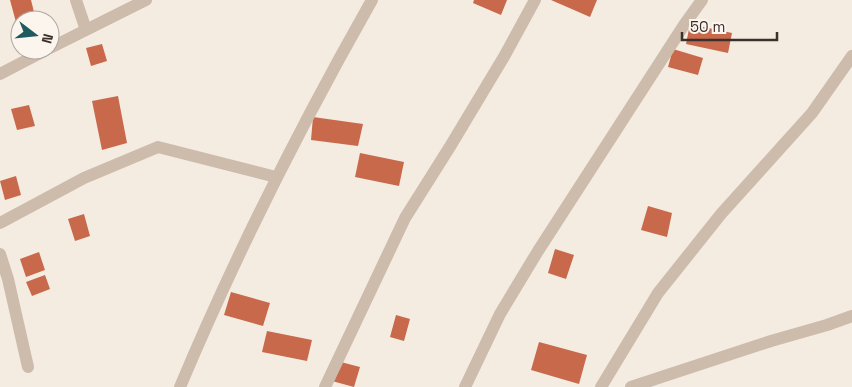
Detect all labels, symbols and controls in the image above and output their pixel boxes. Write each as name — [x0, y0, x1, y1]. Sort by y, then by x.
north arrow — [10, 10, 60, 60]
scale bar — [682, 10, 777, 42]
text: 50 m — [690, 17, 725, 36]
text: N — [38, 32, 57, 46]

